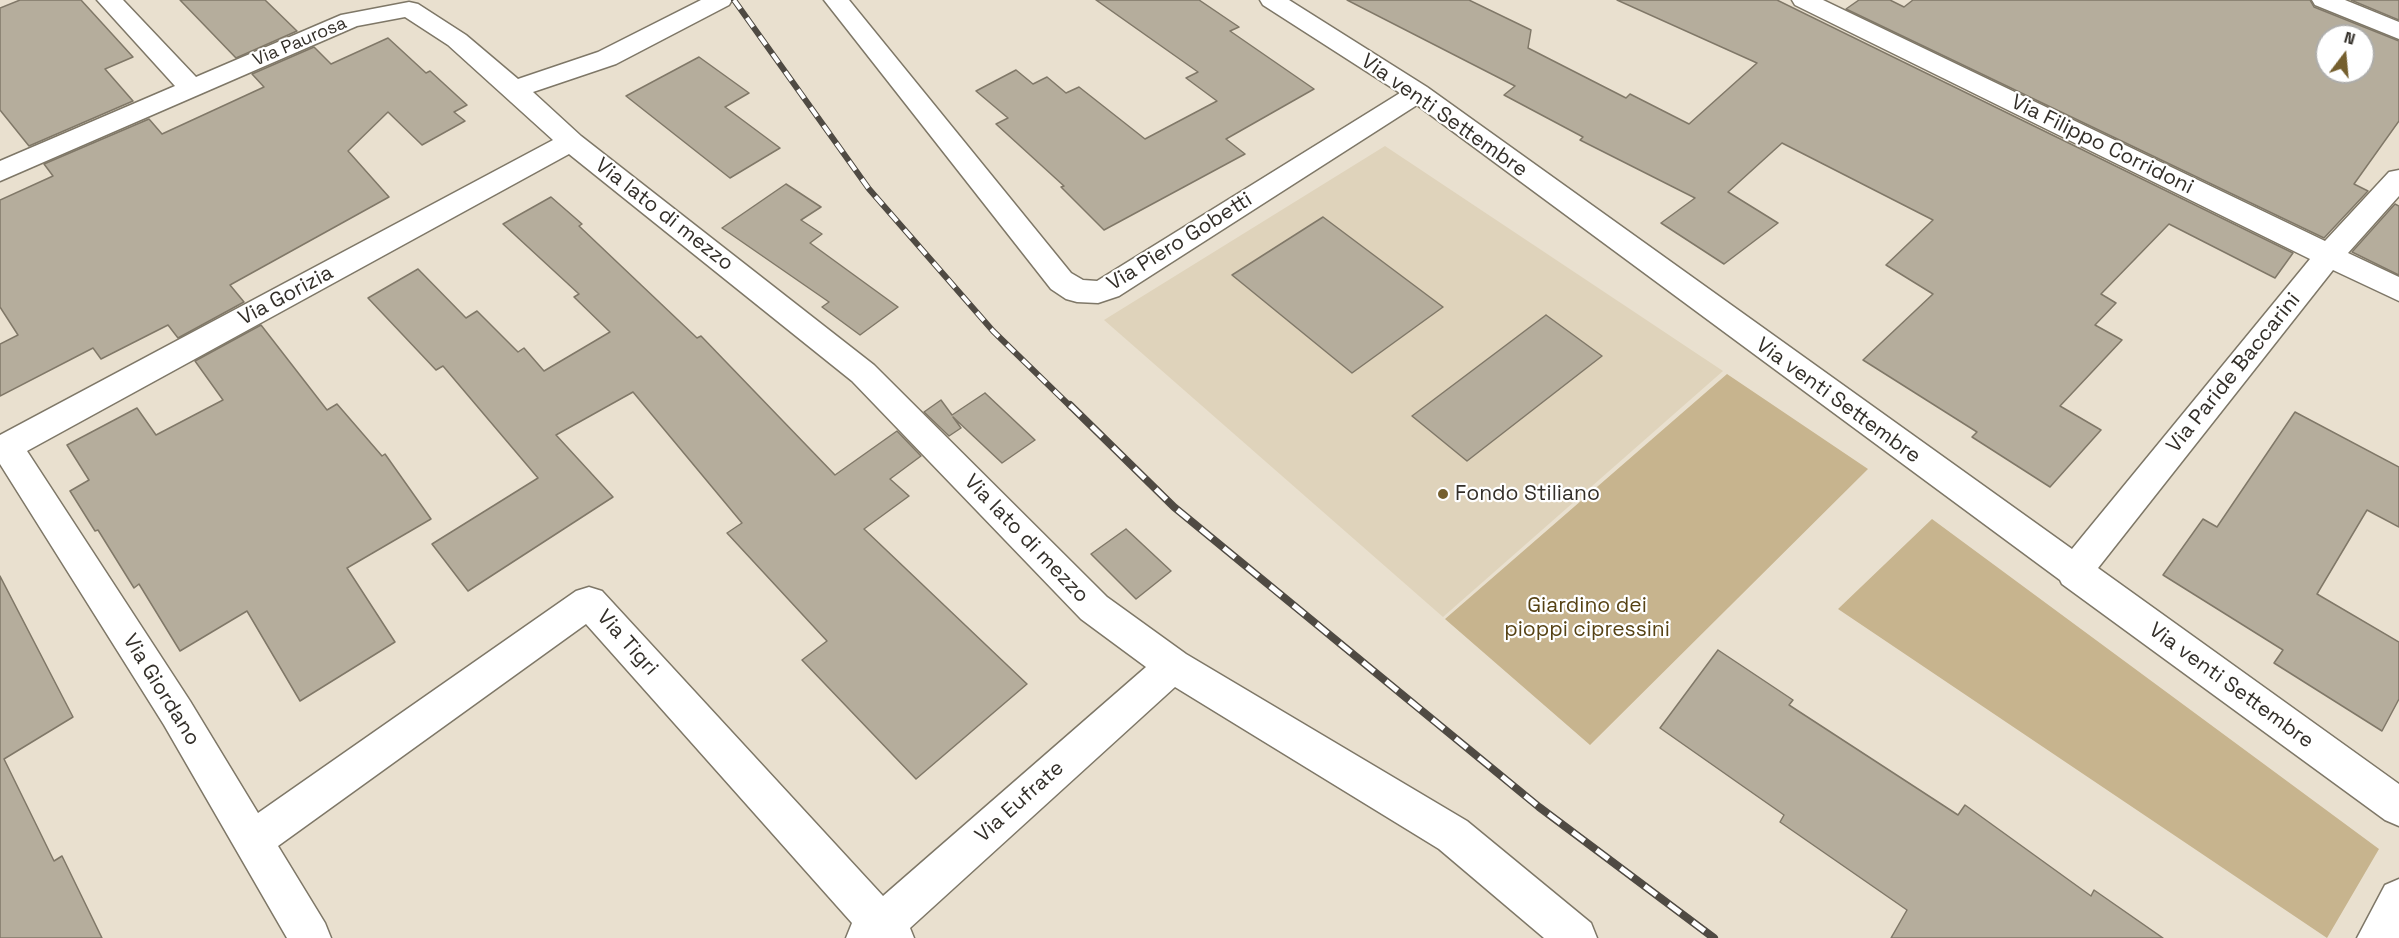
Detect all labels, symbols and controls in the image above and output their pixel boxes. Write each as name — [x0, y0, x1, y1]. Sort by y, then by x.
street label: Via Paurosa — [250, 13, 350, 71]
north arrow — [2315, 24, 2375, 84]
text: N — [2341, 27, 2358, 50]
street label: Via venti Settembre — [1356, 49, 1532, 183]
street label: Via Filippo Corridoni — [2007, 90, 2197, 200]
street label: Via lato di mezzo — [590, 153, 738, 277]
street label: Via Piero Gobetti — [1103, 187, 1257, 297]
street label: Via Gorizia — [234, 261, 338, 331]
street label: Via Paride Baccarini — [2162, 288, 2306, 458]
street label: Via venti Settembre — [1751, 333, 1925, 469]
street label: Via lato di mezzo — [958, 470, 1094, 608]
place label: Fondo Stiliano — [1455, 481, 1600, 507]
marker: Fondo Stiliano — [1436, 487, 1450, 501]
park label: Giardino dei pioppi cipressini — [1504, 593, 1670, 643]
street label: Via Tigri — [591, 605, 663, 681]
street label: Via venti Settembre — [2144, 618, 2318, 754]
street label: Via Giordano — [117, 630, 205, 750]
street label: Via Eufrate — [971, 756, 1069, 848]

